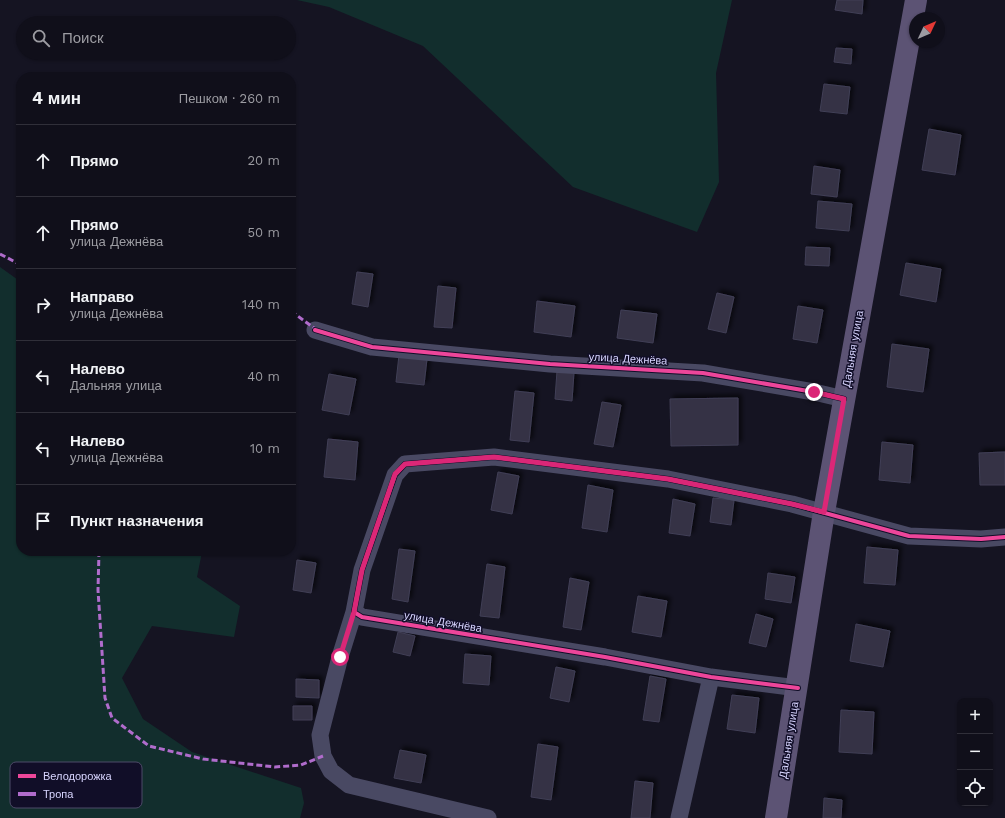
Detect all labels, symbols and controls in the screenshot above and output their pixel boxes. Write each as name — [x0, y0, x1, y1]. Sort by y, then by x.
north arrow — [909, 12, 945, 48]
search box — [16, 16, 296, 60]
icon: search — [30, 27, 52, 49]
text: Поиск — [62, 29, 104, 47]
text: 4 мин — [32, 88, 81, 108]
text: Пешком · 260 m — [179, 91, 280, 106]
icon: ahead — [32, 150, 54, 172]
text: Прямо — [70, 152, 119, 170]
text: 20 m — [248, 153, 280, 168]
text: Прямо — [70, 216, 119, 234]
icon: ahead — [32, 222, 54, 244]
text: 50 m — [248, 225, 280, 240]
text: улица Дежнёва — [70, 234, 163, 249]
text: Направо — [70, 288, 134, 306]
icon: right — [32, 294, 54, 316]
text: 140 m — [242, 297, 280, 312]
text: улица Дежнёва — [70, 306, 163, 321]
street label: Дальняя улица — [840, 309, 866, 388]
street label: улица Дежнёва — [588, 350, 669, 368]
text: Налево — [70, 360, 125, 378]
icon: left — [32, 366, 54, 388]
text: 40 m — [247, 369, 280, 384]
text: Дальняя улица — [70, 378, 162, 393]
route end — [805, 383, 823, 401]
text: Налево — [70, 432, 125, 450]
icon: left — [32, 438, 54, 460]
text: 10 m — [250, 441, 280, 456]
text: улица Дежнёва — [70, 450, 163, 465]
icon: arrive — [32, 510, 54, 532]
text: Пункт назначения — [70, 512, 203, 530]
street label: улица Дежнёва — [403, 609, 484, 635]
route start — [331, 648, 349, 666]
map controls — [957, 698, 993, 806]
button: + — [957, 698, 993, 734]
street label: Дальняя улица — [777, 700, 802, 779]
button: − — [957, 734, 993, 770]
legend — [10, 762, 142, 808]
text: Велодорожка — [43, 770, 113, 783]
button: locate — [957, 770, 993, 806]
text: Тропа — [43, 788, 74, 801]

